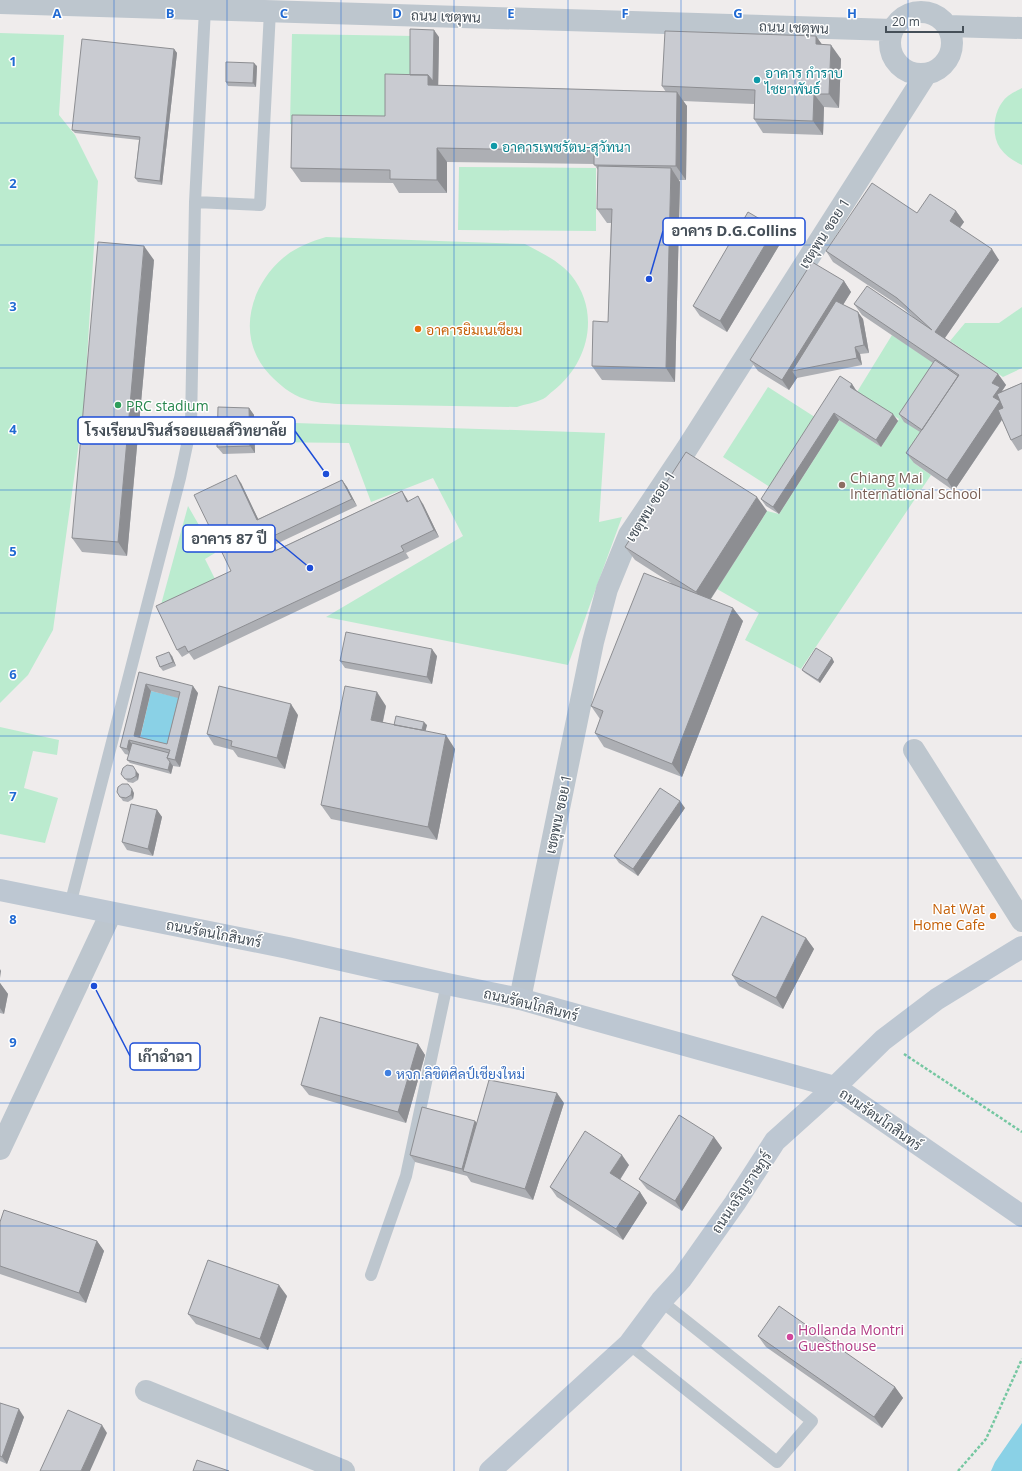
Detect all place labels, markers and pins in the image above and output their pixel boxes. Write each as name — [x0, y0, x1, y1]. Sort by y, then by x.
place label: อาคาร กำราบ ไชยาพันธ์ — [764, 63, 843, 98]
marker: อาคาร กำราบ ไชยาพันธ์ — [752, 75, 762, 85]
place label: อาคารเพชรัตน-สุวัทนา — [502, 137, 631, 157]
marker: อาคารเพชรัตน-สุวัทนา — [489, 141, 499, 151]
callout: อาคาร D.G.Collins — [663, 218, 805, 245]
place label: อาคารยิมเนเซียม — [426, 320, 522, 339]
marker: อาคารยิมเนเซียม — [413, 324, 423, 334]
place label: PRC stadium — [126, 396, 209, 415]
marker: PRC stadium — [113, 400, 123, 410]
callout: โรงเรียนปรินส์รอยแยลส์วิทยาลัย — [78, 417, 295, 444]
place label: Chiang Mai International School — [850, 468, 981, 503]
marker: Chiang Mai International School — [837, 480, 847, 490]
callout: อาคาร 87 ปี — [183, 525, 275, 552]
place label: Nat Wat Home Cafe — [913, 899, 985, 934]
marker: Nat Wat Home Cafe — [988, 911, 998, 921]
callout: เก๊าฉำฉา — [130, 1043, 200, 1070]
place label: หจก.ลิขิตศิลป์เชียงใหม่ — [396, 1064, 525, 1083]
marker: หจก.ลิขิตศิลป์เชียงใหม่ — [383, 1068, 393, 1078]
place label: Hollanda Montri Guesthouse — [798, 1320, 904, 1355]
marker: Hollanda Montri Guesthouse — [785, 1332, 795, 1342]

